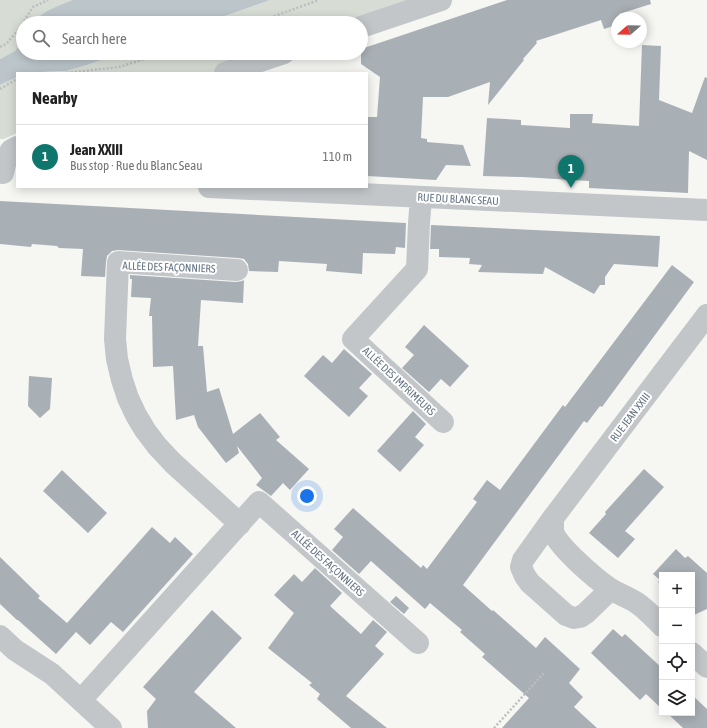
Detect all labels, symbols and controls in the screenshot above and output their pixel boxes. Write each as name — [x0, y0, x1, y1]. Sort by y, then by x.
north arrow — [611, 12, 647, 48]
search box — [16, 16, 368, 60]
icon: search — [30, 27, 52, 49]
text: Search here — [62, 30, 127, 47]
text: Nearby — [32, 88, 78, 108]
text: Jean XXIII — [70, 141, 123, 158]
text: 1 — [42, 149, 48, 164]
text: 110 m — [323, 149, 352, 164]
pin: 1 — [558, 155, 584, 188]
text: Bus stop · Rue du Blanc Seau — [70, 158, 203, 173]
street label: RUE DU BLANC SEAU — [417, 191, 499, 207]
street label: ALLÉE DES FAÇONNIERS — [122, 259, 216, 275]
street label: ALLÉE DES IMPRIMEURS — [360, 344, 438, 418]
street label: RUE JEAN XXIII — [608, 390, 652, 444]
your location — [297, 486, 317, 506]
street label: ALLÉE DES FAÇONNIERS — [289, 527, 367, 599]
map controls — [659, 572, 695, 716]
button: + — [659, 572, 695, 608]
button: − — [659, 608, 695, 644]
button: locate — [659, 644, 695, 680]
button: layers — [659, 680, 695, 716]

